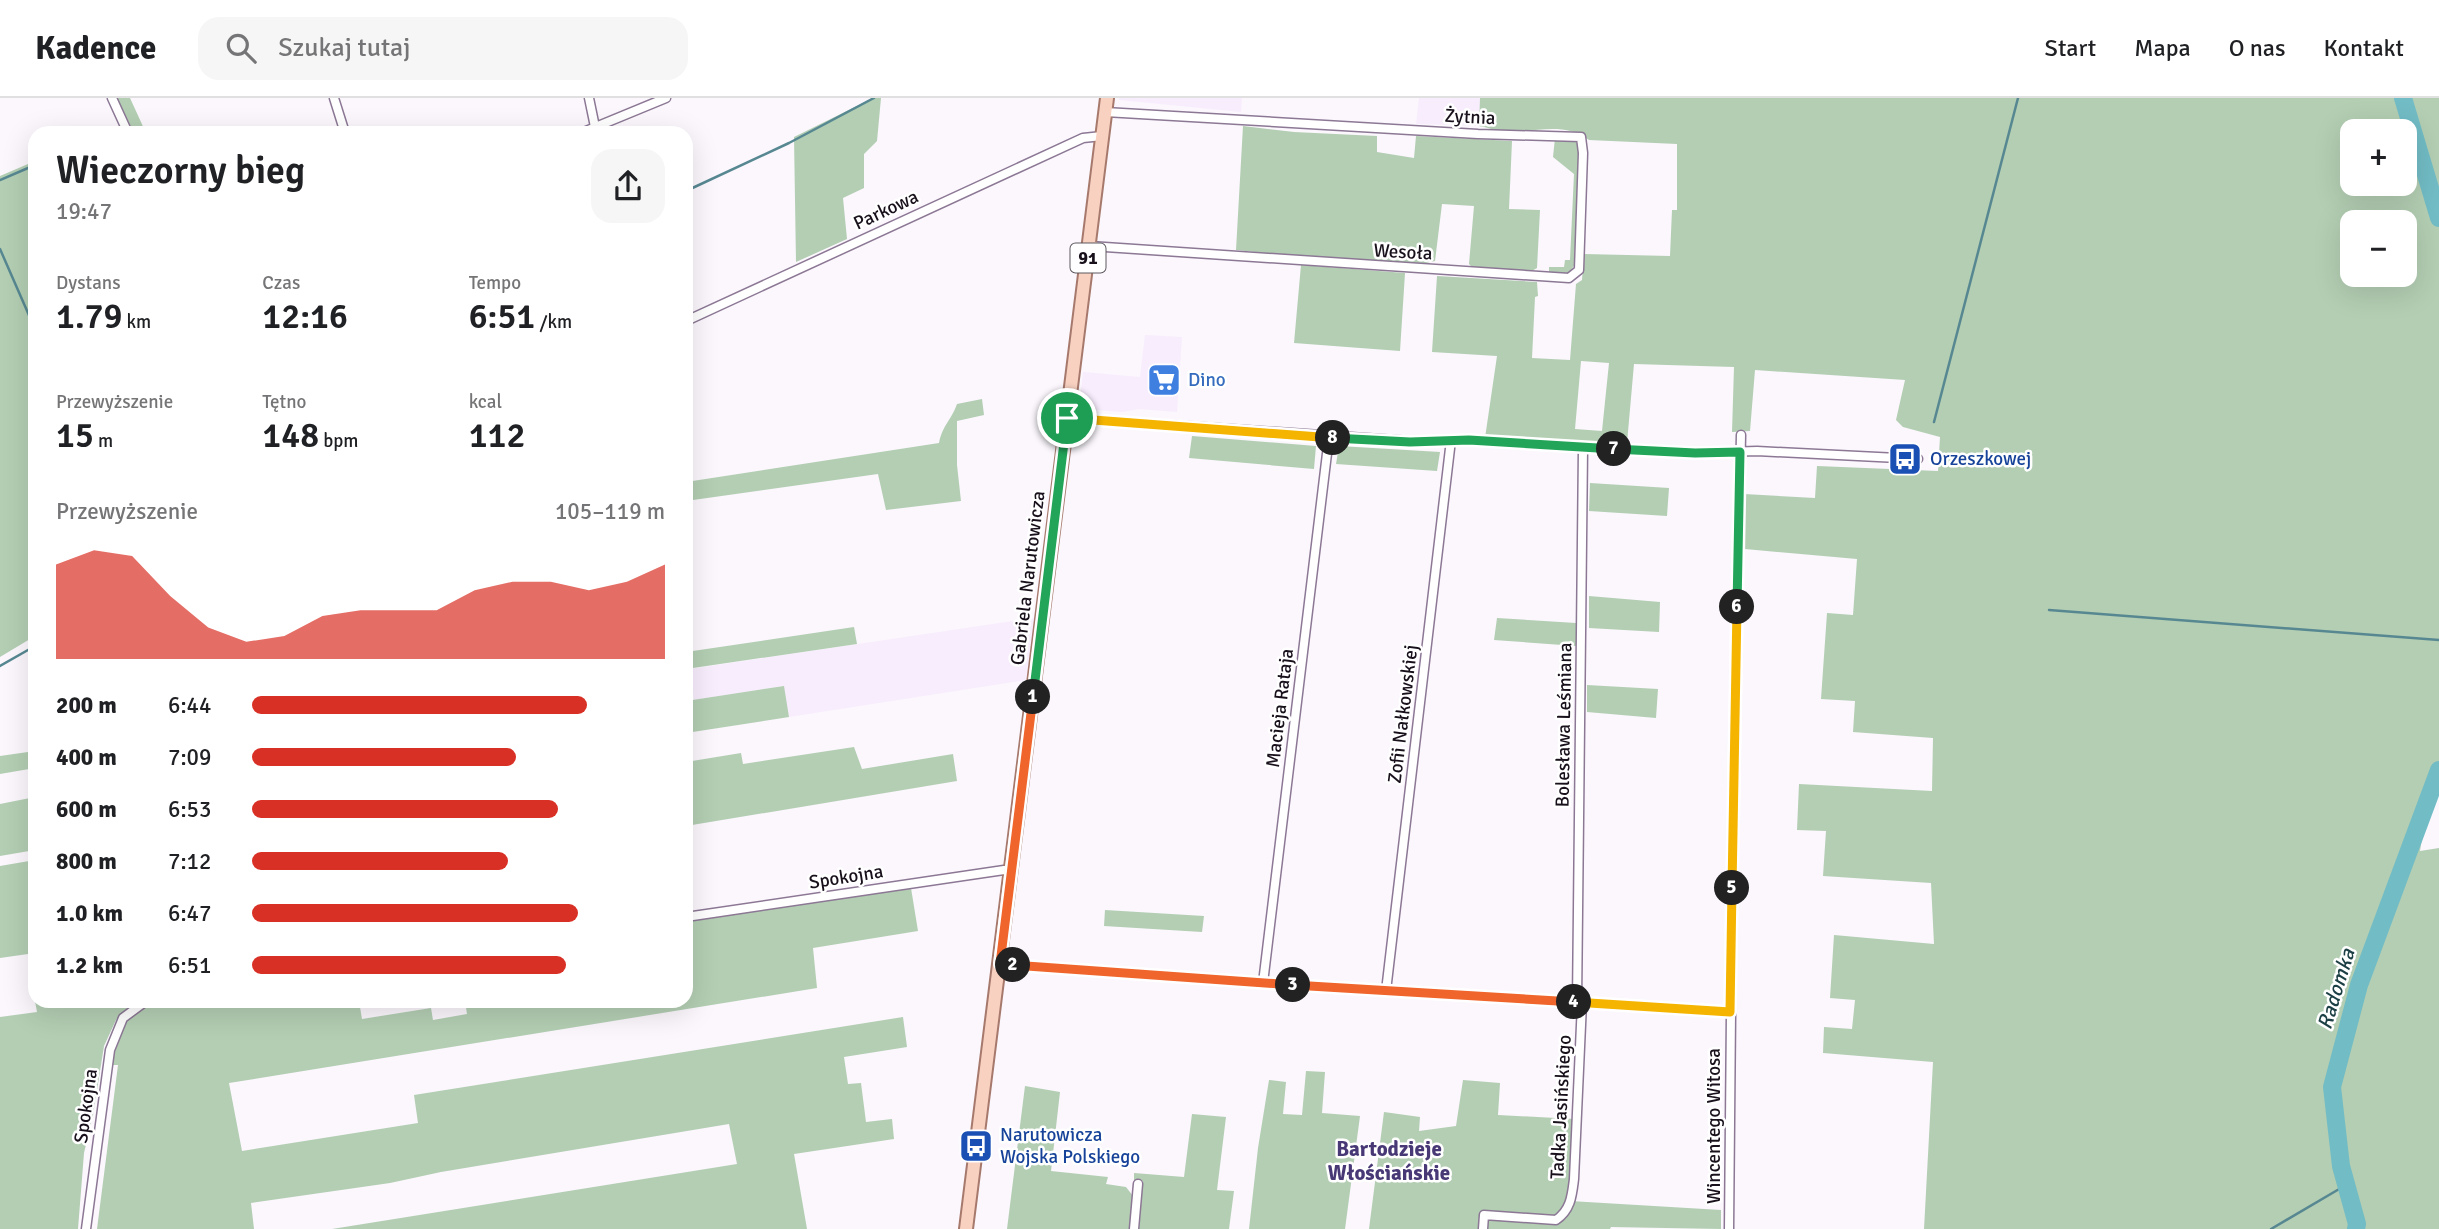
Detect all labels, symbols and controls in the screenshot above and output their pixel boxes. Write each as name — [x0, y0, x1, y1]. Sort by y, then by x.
search box — [198, 17, 688, 80]
text: Kadence — [35, 28, 156, 69]
icon: search — [222, 29, 260, 67]
text: Szukaj tutaj — [278, 32, 411, 64]
text: Start — [2045, 33, 2096, 63]
text: Mapa — [2134, 33, 2191, 63]
text: O nas — [2229, 33, 2286, 63]
text: Kontakt — [2324, 33, 2404, 63]
street label: Żytnia — [1444, 104, 1496, 130]
map controls — [2340, 119, 2417, 287]
button: + — [2340, 119, 2417, 196]
text: Wieczorny bieg — [56, 147, 305, 194]
button: share — [591, 149, 665, 223]
street label: Parkowa — [850, 185, 922, 235]
text: 19:47 — [56, 197, 112, 226]
button: − — [2340, 210, 2417, 287]
street label: Wesoła — [1373, 238, 1433, 266]
road number: 91 — [1070, 244, 1106, 272]
text: Dystans — [56, 271, 120, 295]
text: Czas — [262, 271, 300, 295]
text: Tempo — [469, 271, 521, 295]
text: 1.79 — [56, 295, 122, 338]
text: 12:16 — [262, 295, 348, 338]
text: 6:51 — [469, 295, 535, 338]
text: km — [122, 310, 151, 334]
text: /km — [535, 310, 572, 334]
supermarket icon: Dino — [1145, 361, 1183, 399]
place label: Dino — [1188, 368, 1226, 392]
pin — [1037, 388, 1097, 448]
text: Przewyższenie — [56, 390, 173, 414]
text: Tętno — [262, 390, 307, 414]
text: kcal — [469, 390, 502, 414]
icon: arrive — [1048, 399, 1086, 437]
text: 15 — [56, 414, 94, 457]
text: 148 — [262, 414, 319, 457]
text: 112 — [469, 414, 525, 457]
pin: 8 — [1316, 420, 1350, 456]
text: 8 — [1327, 425, 1338, 449]
text: m — [94, 429, 113, 453]
text: bpm — [319, 429, 358, 453]
pin: 7 — [1596, 432, 1632, 466]
text: 7 — [1608, 436, 1619, 460]
bus stop icon: Orzeszkowej — [1886, 440, 1924, 478]
place label: Orzeszkowej — [1930, 447, 2031, 471]
street label: Gabriela Narutowicza — [1005, 489, 1051, 667]
text: Przewyższenie — [56, 497, 198, 526]
text: 105–119 m — [555, 497, 665, 526]
pin: 6 — [1720, 589, 1754, 624]
text: 6 — [1731, 594, 1742, 618]
street label: Bolesława Leśmiana — [1551, 642, 1577, 808]
street label: Zofii Nałkowskiej — [1383, 643, 1423, 785]
street label: Macieja Rataja — [1261, 647, 1299, 769]
pin: 1 — [1016, 680, 1050, 714]
text: 1 — [1027, 684, 1038, 708]
text: 200 m — [56, 691, 117, 720]
text: 6:44 — [168, 691, 211, 720]
text: 400 m — [56, 743, 117, 772]
text: 7:09 — [168, 743, 211, 772]
text: 600 m — [56, 795, 117, 824]
text: 6:53 — [168, 795, 211, 824]
text: 800 m — [56, 847, 117, 876]
text: 7:12 — [168, 847, 211, 876]
street label: Spokojna — [807, 859, 885, 895]
pin: 5 — [1714, 870, 1750, 906]
text: 5 — [1726, 875, 1737, 899]
text: 1.0 km — [56, 899, 123, 928]
text: 6:47 — [168, 899, 211, 928]
water label: Radomka — [2311, 944, 2361, 1032]
pin: 2 — [996, 948, 1030, 982]
text: 1.2 km — [56, 951, 123, 980]
text: 6:51 — [168, 951, 211, 980]
text: 2 — [1007, 952, 1018, 976]
pin: 3 — [1276, 968, 1310, 1002]
text: 3 — [1287, 972, 1298, 996]
pin: 4 — [1556, 984, 1592, 1020]
text: 4 — [1568, 989, 1579, 1013]
street label: Tadka Jasińskiego — [1545, 1034, 1577, 1180]
street label: Wincentego Witosa — [1702, 1048, 1726, 1204]
street label: Spokojna — [69, 1067, 103, 1145]
place label: Narutowicza Wojska Polskiego — [1000, 1123, 1140, 1169]
bus stop icon: Narutowicza Wojska Polskiego — [957, 1127, 995, 1165]
district label: Bartodzieje Włościańskie — [1328, 1136, 1450, 1186]

